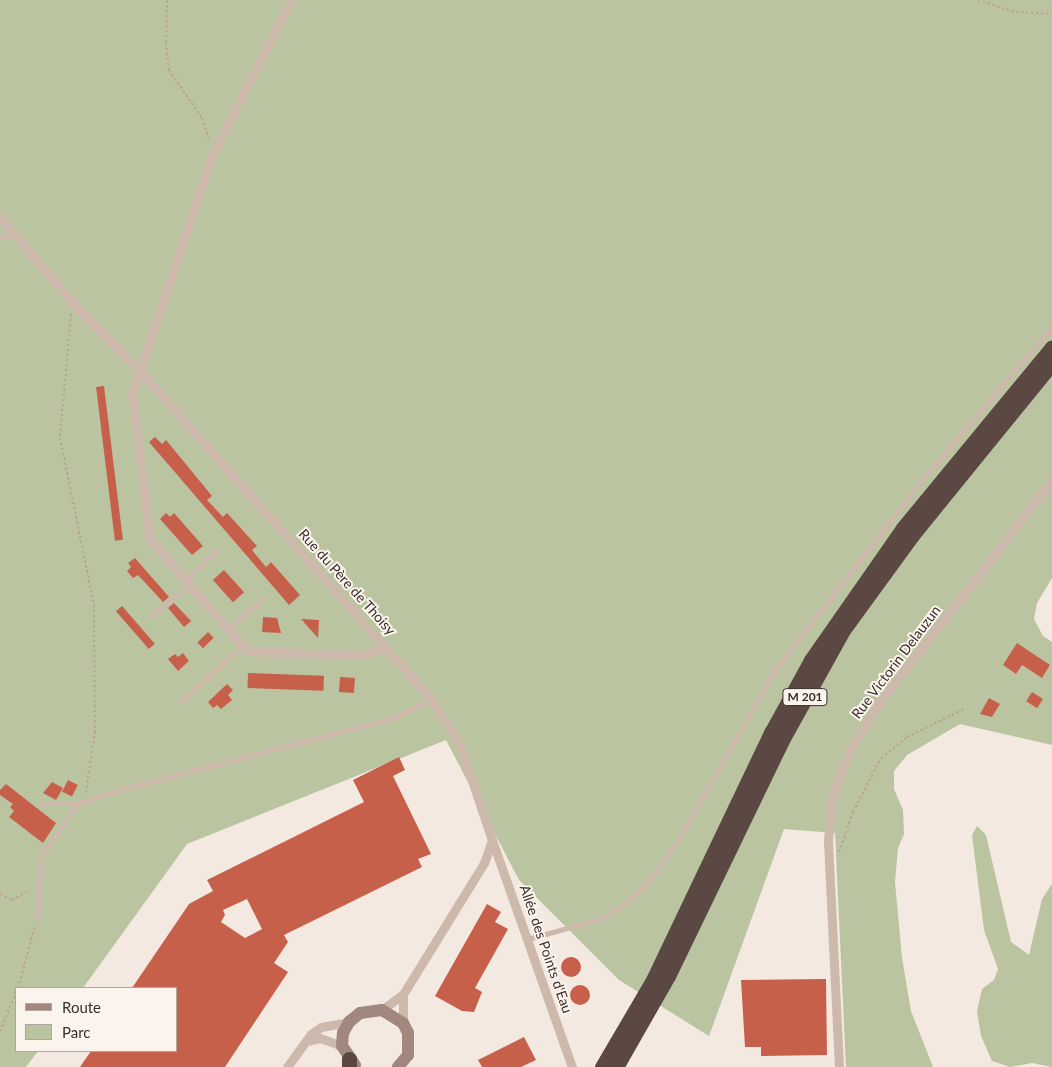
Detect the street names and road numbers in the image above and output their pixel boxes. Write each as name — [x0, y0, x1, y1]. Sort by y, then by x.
street label: Rue du Père de Thoisy — [295, 525, 399, 639]
street label: Rue Victorin Delauzun — [848, 602, 944, 722]
road number: M 201 — [781, 688, 829, 706]
street label: Allée des Points d'Eau — [516, 883, 576, 1015]

